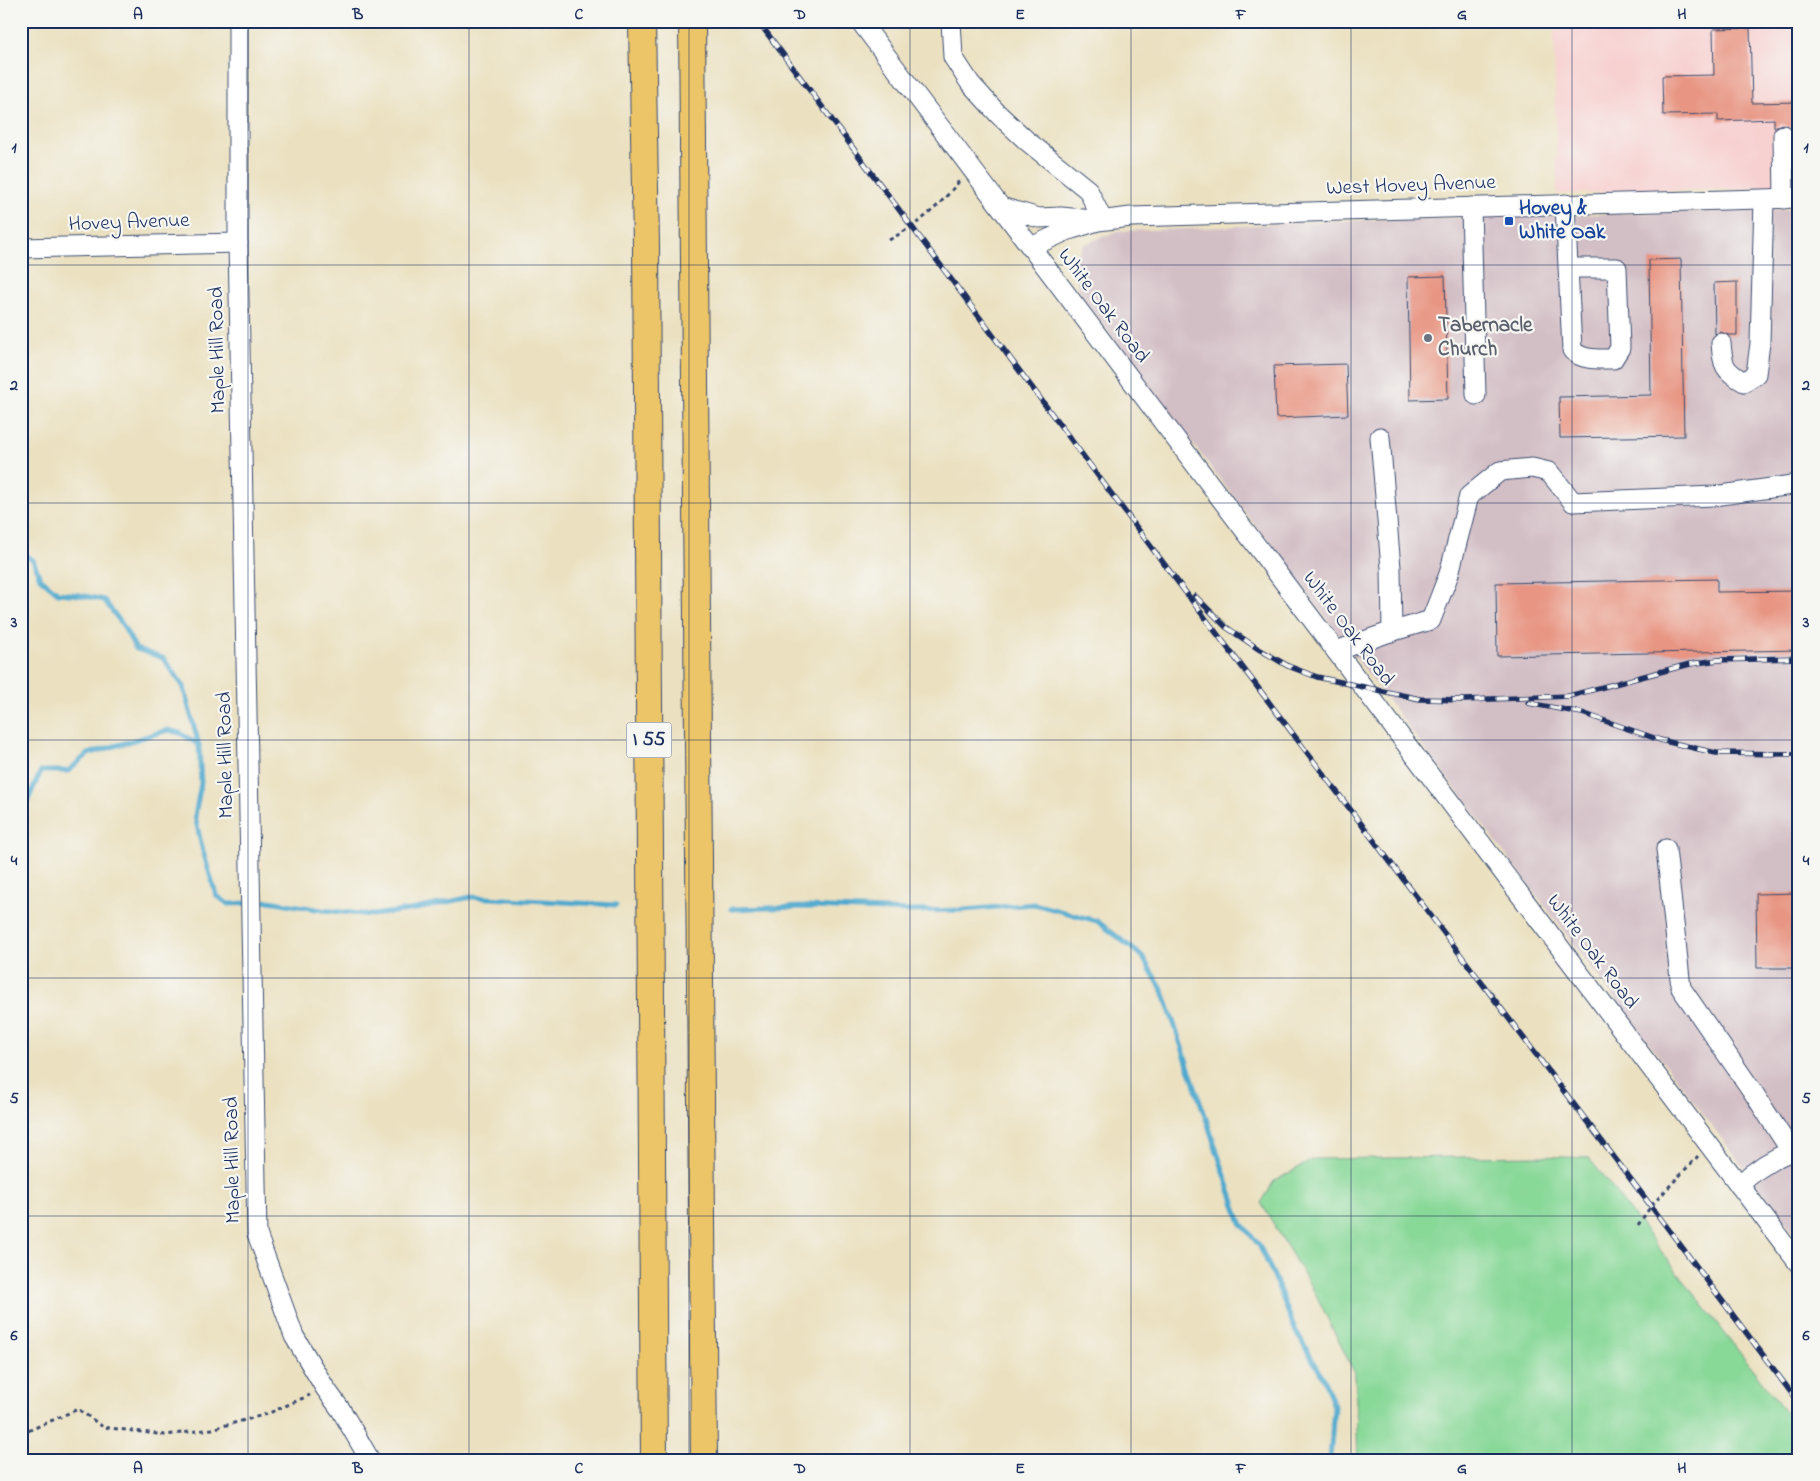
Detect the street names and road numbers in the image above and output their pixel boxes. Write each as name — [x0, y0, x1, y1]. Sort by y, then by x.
street label: West Hovey Avenue — [1326, 168, 1497, 206]
street label: Hovey Avenue — [68, 206, 191, 242]
street label: White Oak Road — [1050, 242, 1156, 370]
street label: Maple Hill Road — [202, 286, 234, 414]
street label: White Oak Road — [1295, 565, 1401, 693]
street label: Maple Hill Road — [210, 691, 242, 819]
road number: I 55 — [626, 722, 672, 758]
street label: White Oak Road — [1539, 888, 1645, 1016]
street label: Maple Hill Road — [217, 1096, 249, 1224]

